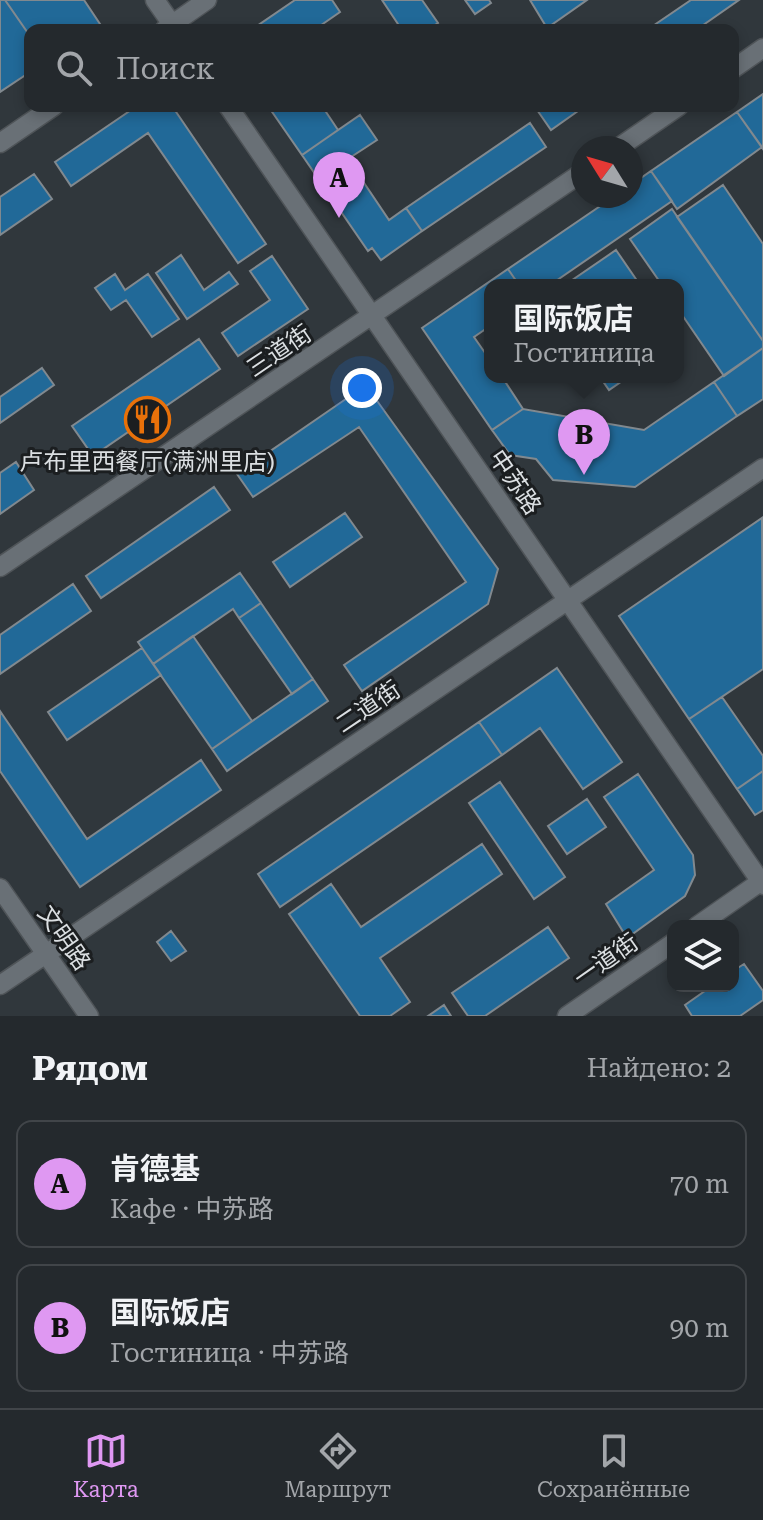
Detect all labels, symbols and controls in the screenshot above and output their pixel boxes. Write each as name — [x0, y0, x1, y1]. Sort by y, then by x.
search box — [24, 24, 739, 112]
icon: search — [52, 46, 96, 90]
text: Поиск — [116, 51, 215, 86]
north arrow — [571, 136, 643, 208]
pin: A — [313, 152, 365, 218]
popup — [484, 279, 684, 383]
text: 国际饭店 — [513, 301, 633, 336]
street label: 三道街 — [241, 319, 317, 383]
text: Гостиница — [513, 338, 655, 368]
your location — [342, 368, 382, 408]
restaurant icon: 卢布里西餐厅(满洲里店) — [123, 396, 171, 444]
pin: B — [558, 409, 610, 475]
street label: 中苏路 — [483, 444, 547, 520]
place label: 卢布里西餐厅(满洲里店) — [19, 448, 275, 476]
street label: 二道街 — [330, 675, 406, 739]
street label: 文明路 — [32, 900, 96, 976]
map controls — [667, 920, 739, 992]
button: layers — [667, 920, 739, 992]
street label: 一道街 — [568, 928, 644, 992]
text: Рядом — [32, 1048, 148, 1088]
text: Найдено: 2 — [587, 1053, 731, 1083]
text: 肯德基 — [110, 1151, 200, 1186]
text: A — [51, 1169, 69, 1199]
text: 70 m — [670, 1169, 729, 1199]
text: Кафе · 中苏路 — [110, 1194, 274, 1224]
text: 国际饭店 — [110, 1295, 230, 1330]
text: B — [51, 1313, 69, 1343]
text: 90 m — [670, 1313, 729, 1343]
text: Гостиница · 中苏路 — [110, 1338, 349, 1368]
tab: Карта — [73, 1429, 139, 1502]
tab: Маршрут — [285, 1429, 391, 1502]
tab: Сохранённые — [537, 1429, 690, 1502]

